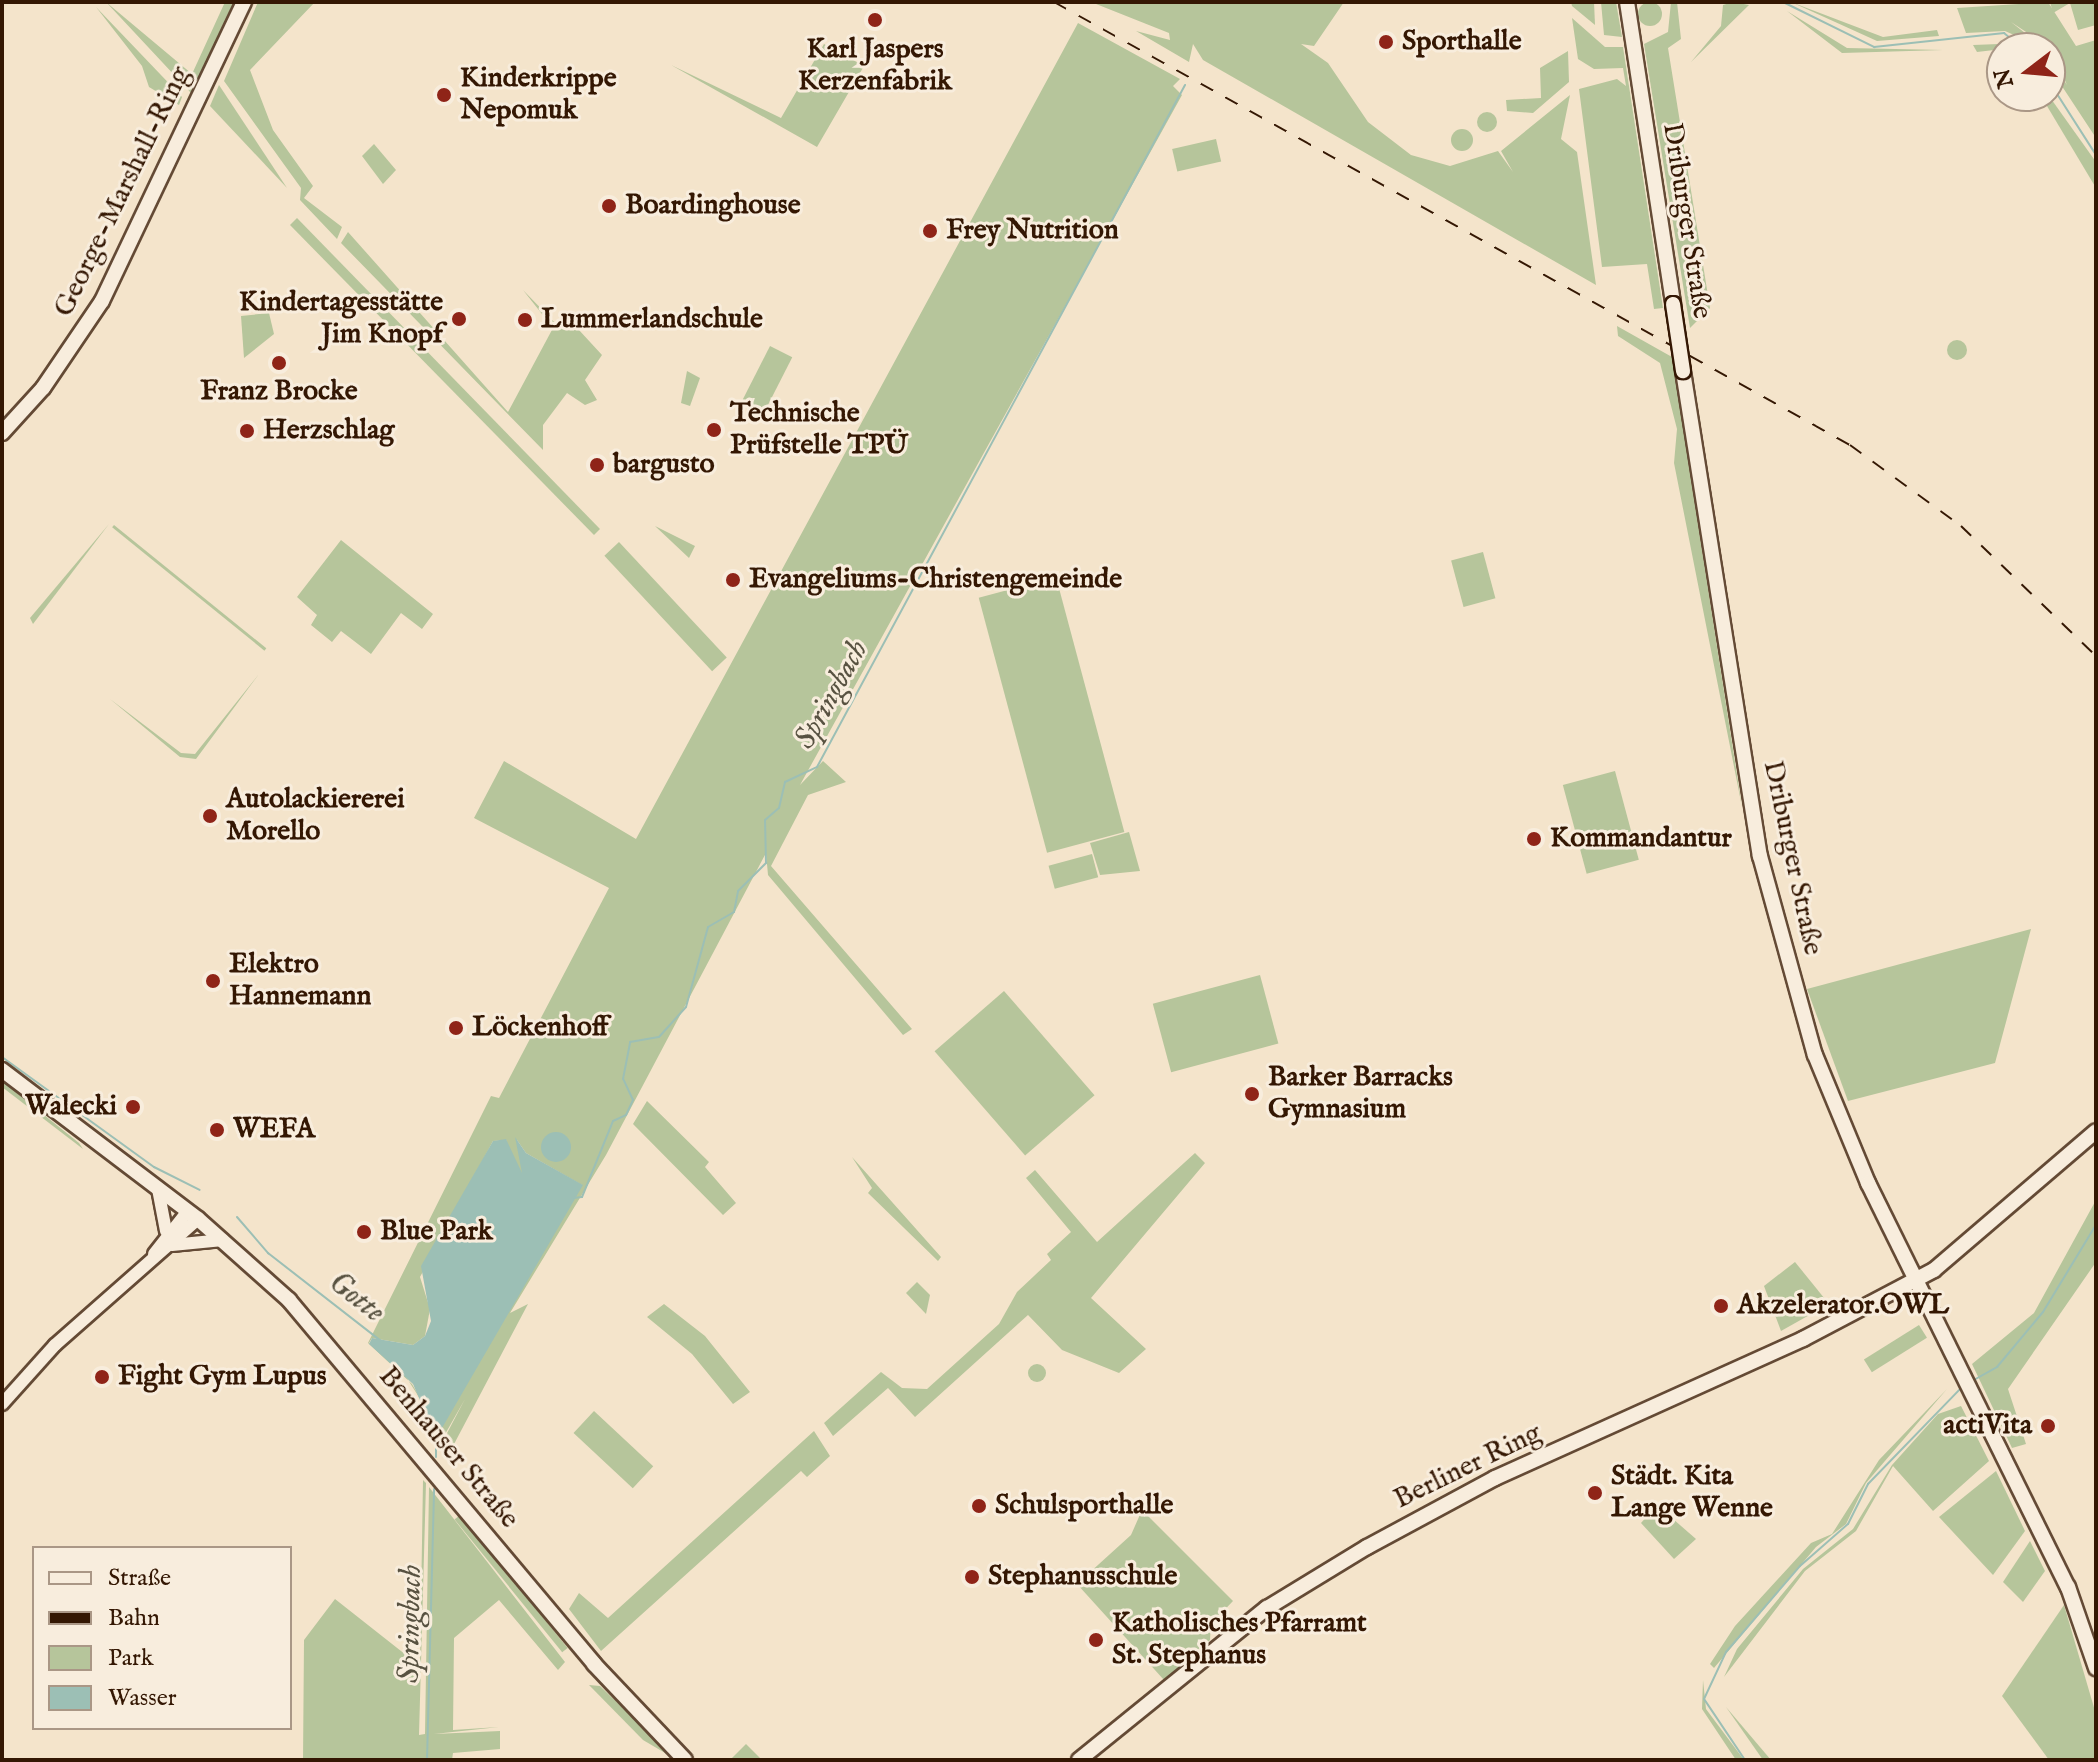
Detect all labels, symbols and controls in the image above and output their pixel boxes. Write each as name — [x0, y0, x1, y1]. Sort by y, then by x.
marker: Karl Jaspers Kerzenfabrik — [866, 11, 884, 29]
place label: Sporthalle — [1402, 25, 1521, 59]
north arrow — [1986, 32, 2066, 112]
place label: Karl Jaspers Kerzenfabrik — [798, 33, 952, 99]
marker: Sporthalle — [1377, 33, 1395, 51]
street label: George-Marshall-Ring — [48, 61, 198, 323]
place label: Kinderkrippe Nepomuk — [460, 62, 616, 128]
text: N — [1989, 65, 2021, 91]
marker: Kinderkrippe Nepomuk — [435, 86, 453, 104]
street label: Driburger Straße — [1654, 121, 1718, 321]
place label: Boardinghouse — [625, 189, 801, 223]
marker: Boardinghouse — [600, 197, 618, 215]
place label: Frey Nutrition — [946, 214, 1119, 248]
marker: Frey Nutrition — [921, 222, 939, 240]
place label: Kindertagesstätte Jim Knopf — [239, 286, 443, 352]
place label: Lummerlandschule — [541, 303, 763, 337]
marker: Kindertagesstätte Jim Knopf — [450, 310, 468, 328]
marker: Lummerlandschule — [516, 311, 534, 329]
marker: Franz Brocke — [270, 354, 288, 372]
place label: Franz Brocke — [200, 375, 358, 409]
place label: Technische Prüfstelle TPÜ — [730, 397, 908, 463]
place label: Herzschlag — [263, 414, 394, 448]
marker: Technische Prüfstelle TPÜ — [705, 421, 723, 439]
marker: Herzschlag — [238, 422, 256, 440]
place label: bargusto — [613, 448, 715, 482]
marker: bargusto — [588, 456, 606, 474]
place label: Evangeliums-Christengemeinde — [749, 563, 1122, 597]
marker: Evangeliums-Christengemeinde — [724, 571, 742, 589]
water label: Springbach — [788, 635, 876, 755]
street label: Driburger Straße — [1755, 758, 1829, 958]
place label: Autolackiererei Morello — [226, 783, 405, 849]
marker: Autolackiererei Morello — [201, 807, 219, 825]
place label: Kommandantur — [1550, 822, 1732, 856]
marker: Kommandantur — [1525, 830, 1543, 848]
place label: Elektro Hannemann — [229, 948, 371, 1014]
marker: Elektro Hannemann — [204, 972, 222, 990]
place label: Löckenhoff — [472, 1011, 608, 1045]
marker: Löckenhoff — [447, 1019, 465, 1037]
place label: Barker Barracks Gymnasium — [1268, 1061, 1453, 1127]
marker: Barker Barracks Gymnasium — [1243, 1085, 1261, 1103]
place label: Walecki — [25, 1090, 117, 1124]
marker: Walecki — [124, 1098, 142, 1116]
place label: WEFA — [233, 1113, 315, 1147]
marker: WEFA — [208, 1121, 226, 1139]
place label: Blue Park — [380, 1215, 493, 1249]
marker: Blue Park — [355, 1223, 373, 1241]
water label: Gotte — [321, 1265, 391, 1331]
place label: Akzelerator.OWL — [1737, 1289, 1949, 1323]
marker: Akzelerator.OWL — [1712, 1297, 1730, 1315]
place label: Fight Gym Lupus — [118, 1360, 327, 1394]
street label: Benhauser Straße — [371, 1360, 525, 1536]
marker: Fight Gym Lupus — [93, 1368, 111, 1386]
place label: actiVita — [1943, 1409, 2032, 1443]
street label: Berliner Ring — [1389, 1417, 1547, 1517]
marker: actiVita — [2039, 1417, 2057, 1435]
place label: Städt. Kita Lange Wenne — [1611, 1460, 1773, 1526]
marker: Städt. Kita Lange Wenne — [1586, 1484, 1604, 1502]
place label: Schulsporthalle — [995, 1489, 1173, 1523]
marker: Schulsporthalle — [970, 1497, 988, 1515]
legend — [32, 1546, 292, 1730]
place label: Stephanusschule — [988, 1560, 1177, 1594]
text: Straße — [108, 1563, 171, 1594]
water label: Springbach — [392, 1565, 430, 1683]
marker: Stephanusschule — [963, 1568, 981, 1586]
text: Bahn — [108, 1603, 160, 1634]
place label: Katholisches Pfarramt St. Stephanus — [1112, 1607, 1367, 1673]
marker: Katholisches Pfarramt St. Stephanus — [1087, 1631, 1105, 1649]
text: Park — [108, 1643, 154, 1674]
text: Wasser — [108, 1683, 176, 1714]

